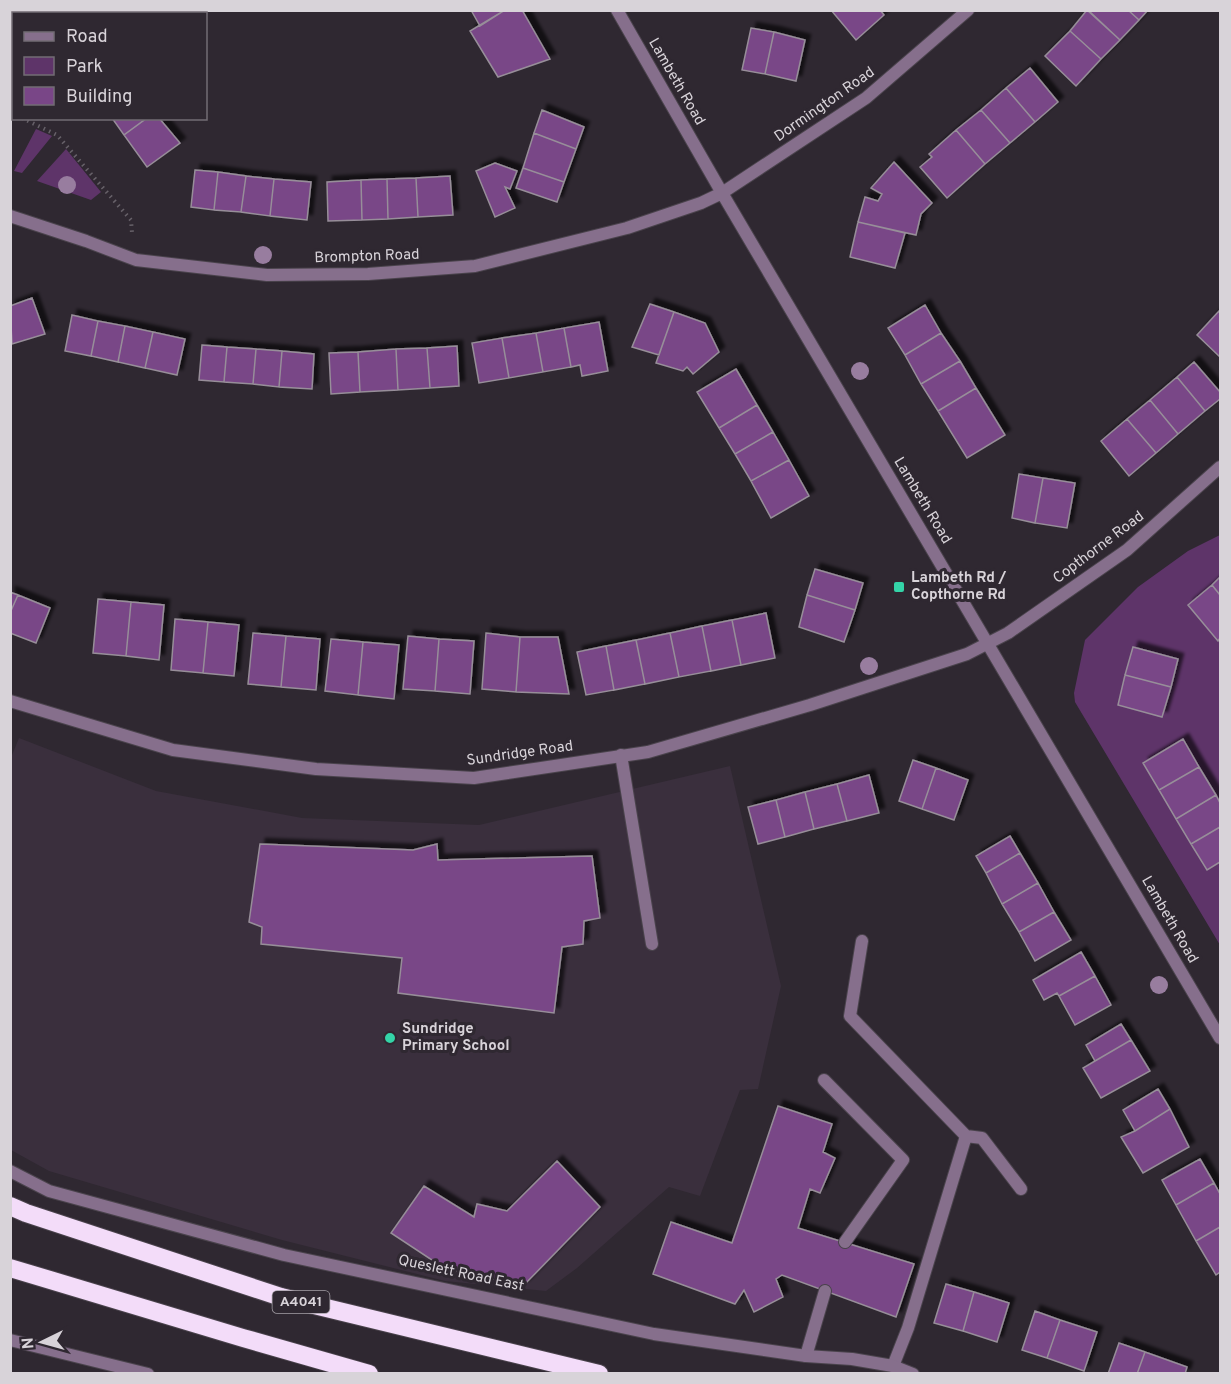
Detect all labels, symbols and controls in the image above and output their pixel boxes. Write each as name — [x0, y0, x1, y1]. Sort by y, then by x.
legend — [12, 12, 207, 120]
text: Road — [66, 26, 108, 49]
street label: Lambeth Road — [643, 35, 709, 129]
text: Park — [66, 56, 103, 79]
street label: Dormington Road — [771, 63, 879, 147]
text: Building — [66, 86, 132, 109]
street label: Brompton Road — [314, 246, 420, 268]
street label: Lambeth Road — [889, 454, 955, 548]
street label: Copthorne Road — [1050, 507, 1148, 589]
place label: Lambeth Rd / Copthorne Rd — [911, 569, 1007, 605]
marker: Lambeth Rd / Copthorne Rd — [892, 580, 906, 594]
street label: Sundridge Road — [466, 737, 574, 771]
street label: Lambeth Road — [1136, 873, 1202, 967]
place label: Sundridge Primary School — [402, 1020, 510, 1056]
marker: Sundridge Primary School — [383, 1031, 397, 1045]
street label: Queslett Road East — [396, 1251, 526, 1297]
road number: A4041 — [272, 1291, 330, 1313]
north arrow — [12, 1312, 72, 1372]
text: N — [19, 1337, 40, 1350]

